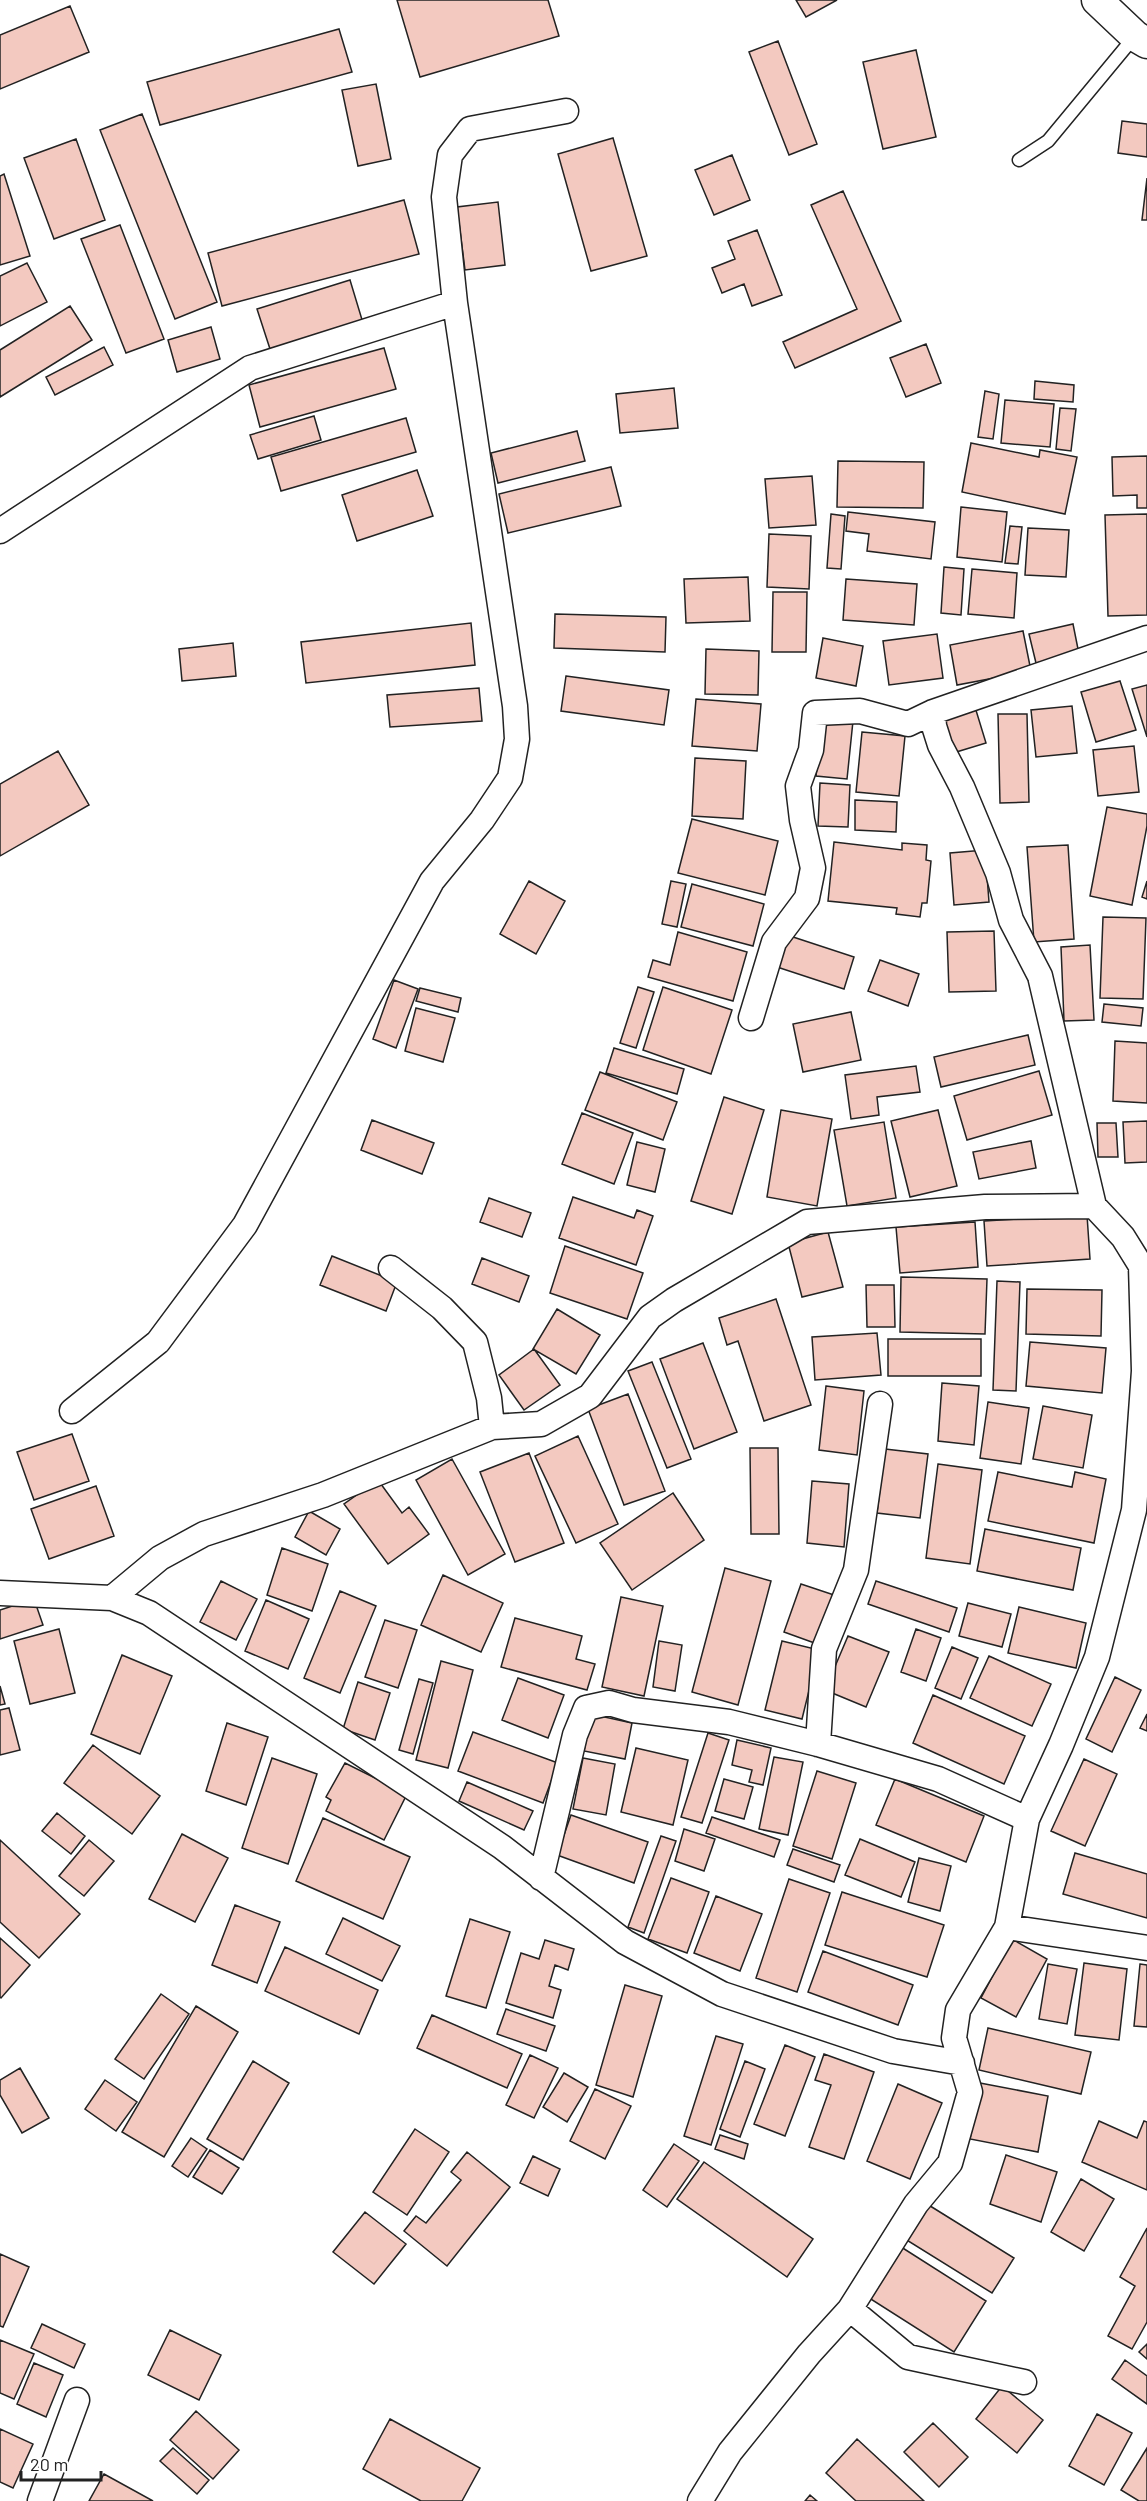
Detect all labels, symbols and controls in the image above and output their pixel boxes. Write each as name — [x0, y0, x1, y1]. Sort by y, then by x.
scale bar — [21, 2444, 100, 2482]
text: 20 m — [30, 2453, 68, 2475]

